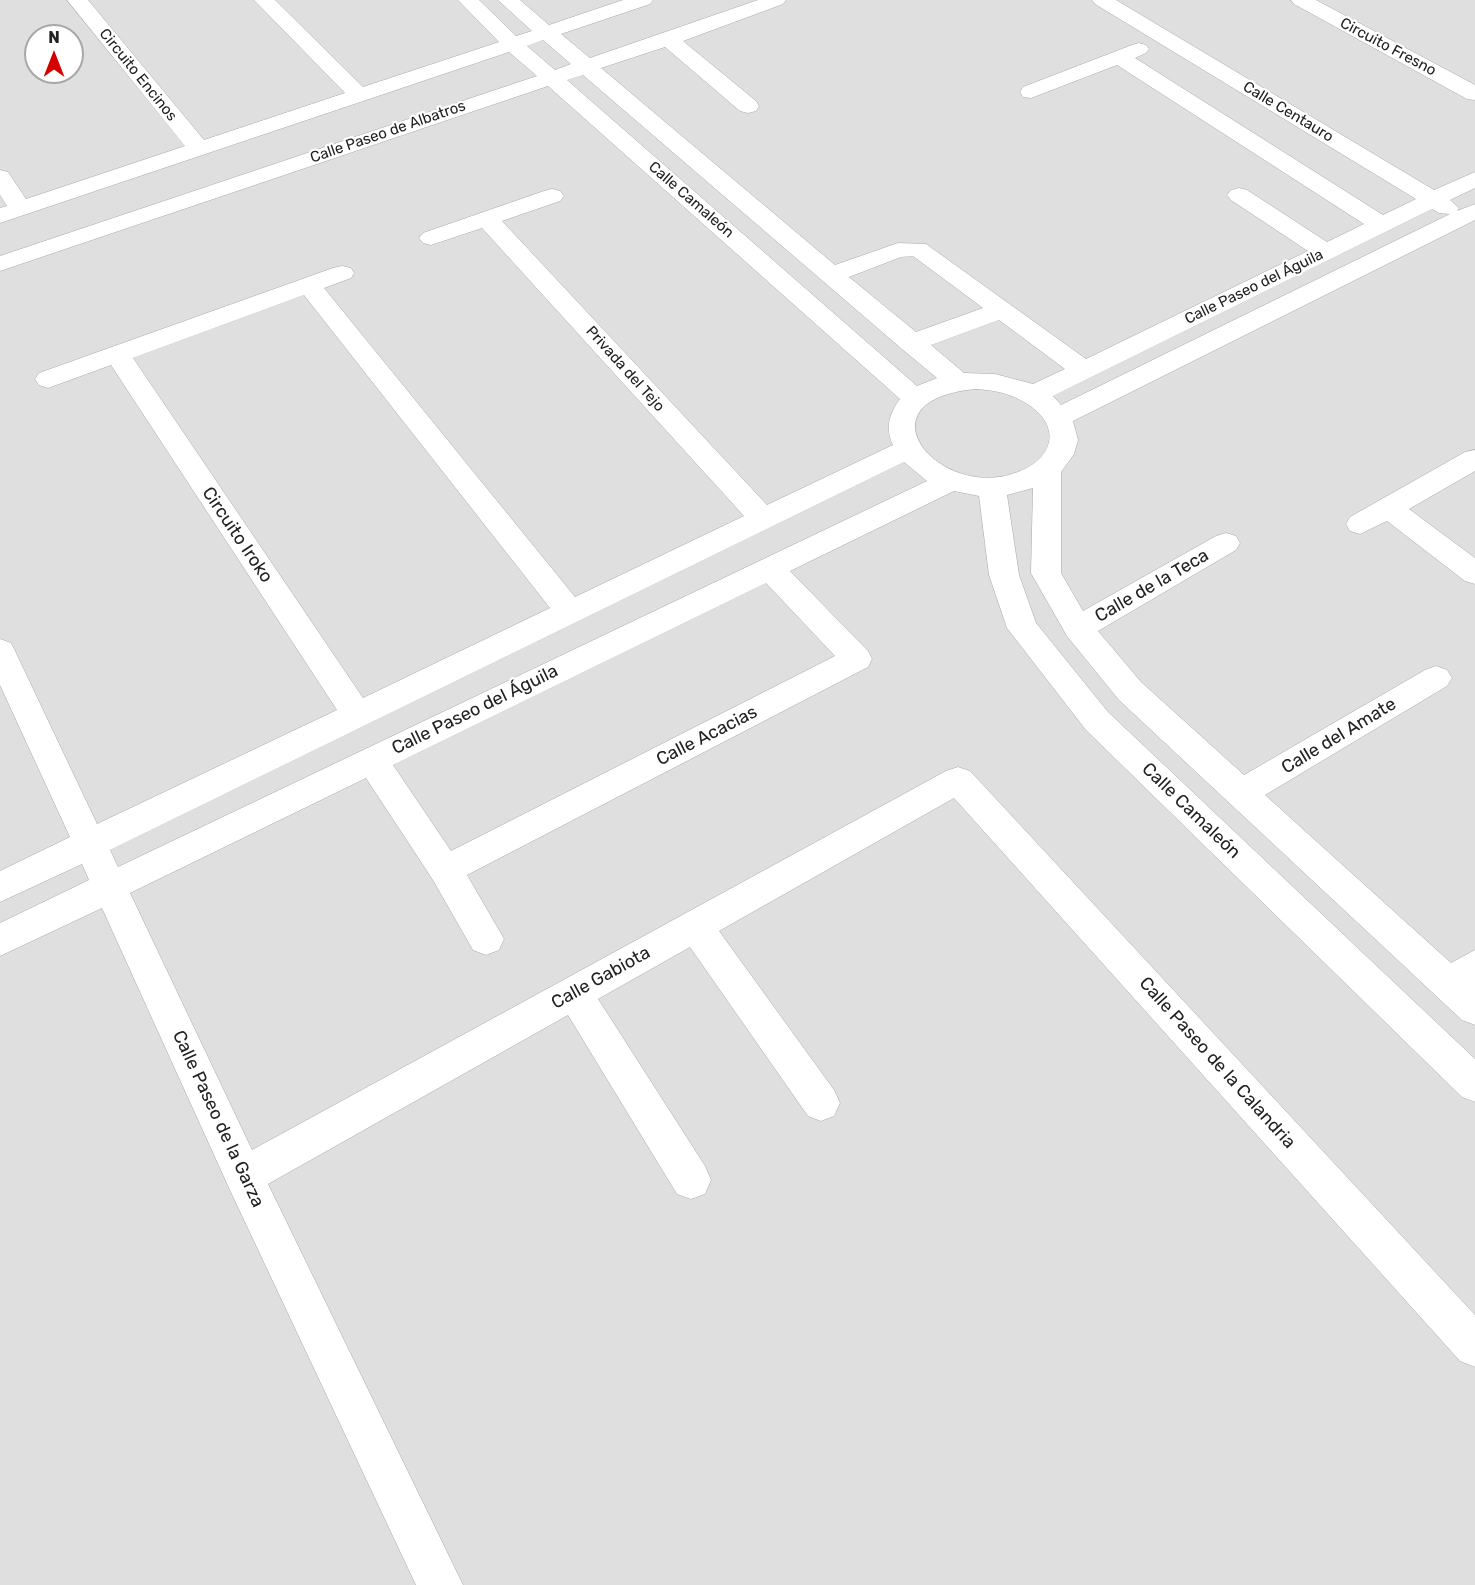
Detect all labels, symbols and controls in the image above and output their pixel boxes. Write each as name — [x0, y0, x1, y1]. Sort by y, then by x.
street label: Circuito Fresno — [1337, 14, 1439, 80]
north arrow — [24, 24, 84, 84]
street label: Circuito Encinos — [95, 25, 181, 125]
text: N — [48, 28, 60, 47]
street label: Calle Centauro — [1240, 78, 1336, 146]
street label: Calle Paseo de Albatros — [308, 97, 468, 167]
street label: Calle Camaleón — [645, 158, 737, 242]
street label: Calle Paseo del Águila — [1182, 246, 1326, 328]
street label: Privada del Tejo — [582, 323, 668, 415]
street label: Circuito Iroko — [197, 483, 277, 587]
street label: Calle de la Teca — [1091, 545, 1213, 627]
street label: Calle Paseo del Águila — [388, 660, 562, 760]
street label: Calle del Amate — [1278, 693, 1400, 779]
street label: Calle Acacias — [653, 701, 761, 771]
street label: Calle Camaleón — [1137, 759, 1245, 863]
street label: Calle Gabiota — [548, 942, 654, 1014]
street label: Calle Paseo de la Calandria — [1134, 973, 1300, 1153]
street label: Calle Paseo de la Garza — [168, 1027, 268, 1211]

